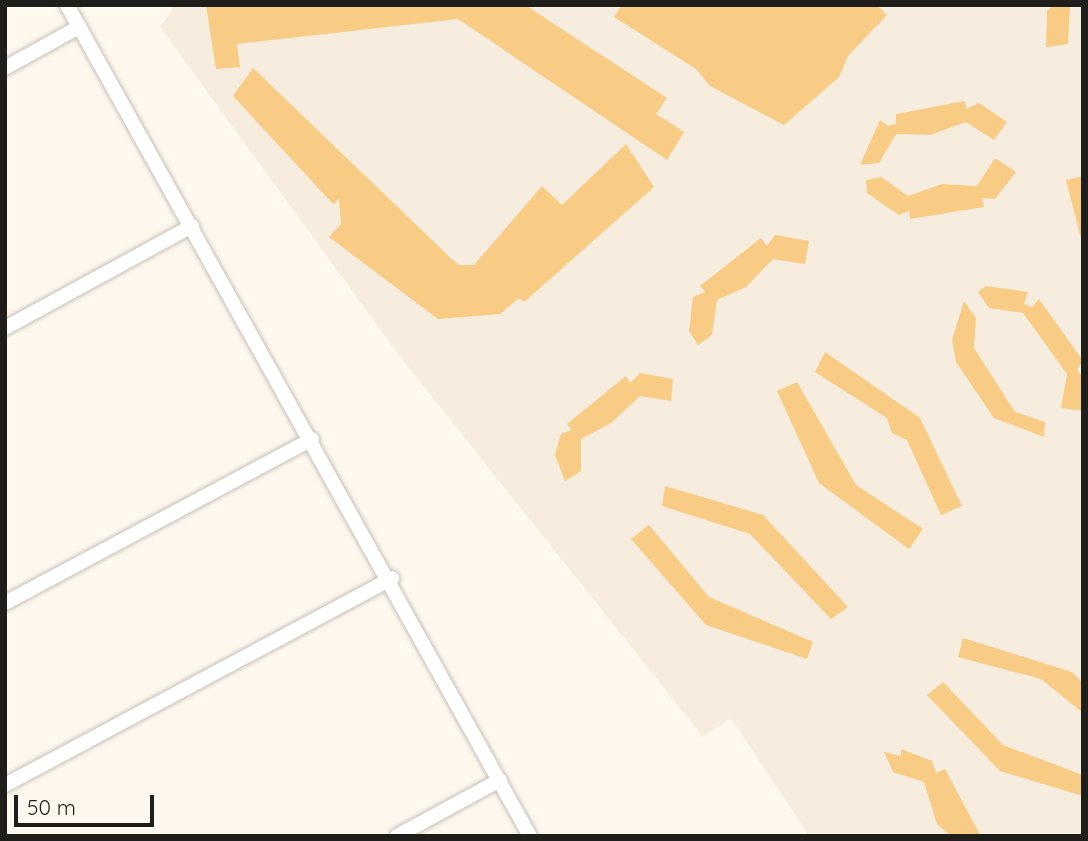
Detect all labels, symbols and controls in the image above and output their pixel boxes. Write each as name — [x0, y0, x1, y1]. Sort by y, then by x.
scale bar — [18, 782, 158, 826]
text: 50 m — [27, 794, 76, 820]

